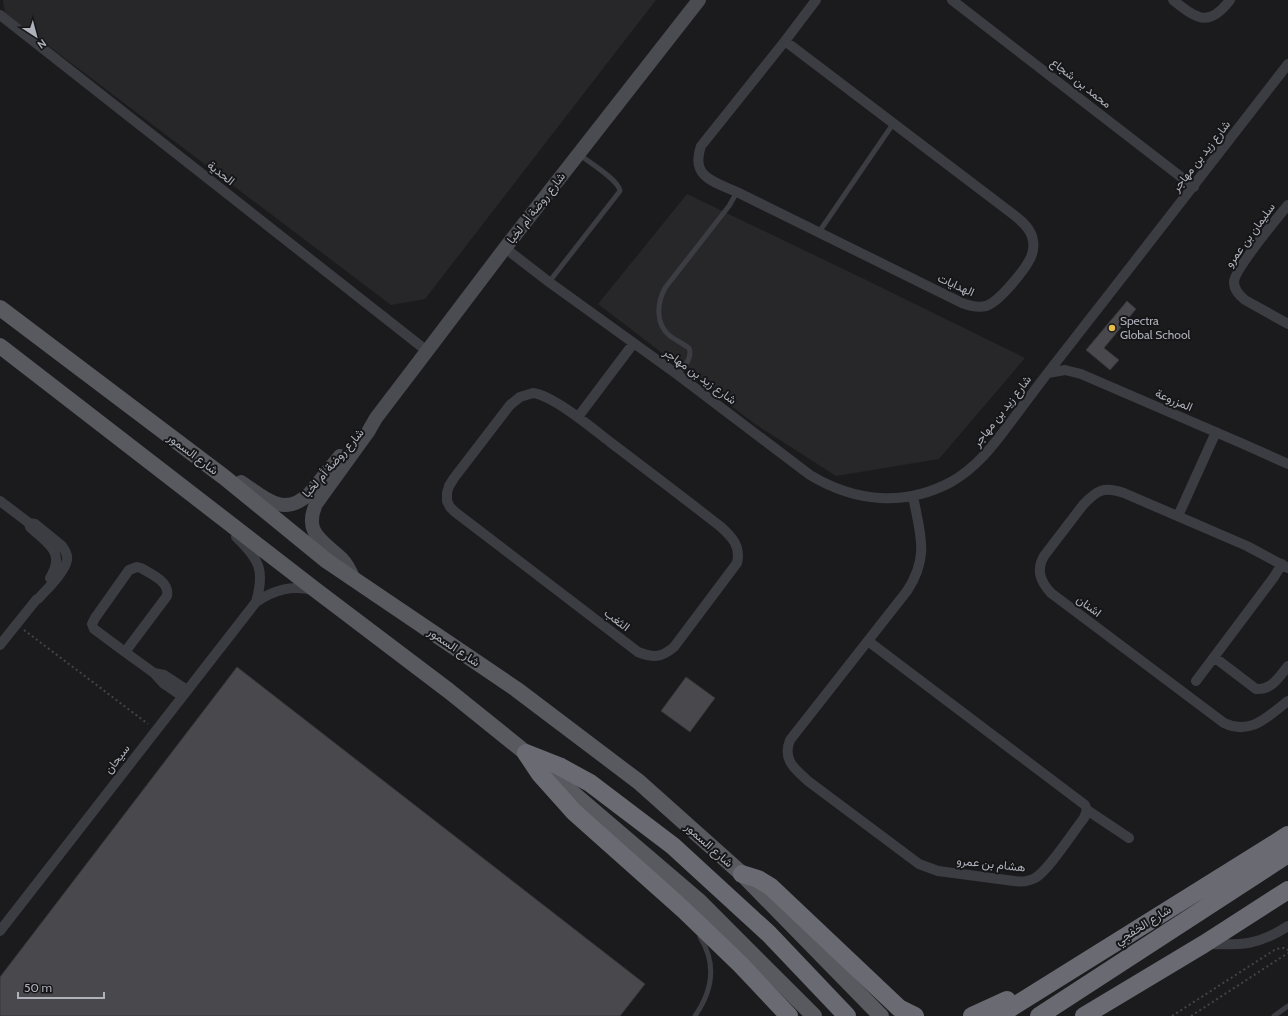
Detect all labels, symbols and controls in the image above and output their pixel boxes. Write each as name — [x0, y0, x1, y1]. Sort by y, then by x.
north arrow — [16, 16, 56, 56]
text: N — [35, 36, 49, 52]
street label: محمد بن شجاع — [1047, 54, 1115, 113]
street label: شارع زيد بن مهاجر — [1167, 117, 1235, 197]
street label: الحدية — [205, 157, 238, 188]
street label: شارع روضة أم لخبا — [503, 169, 570, 248]
street label: سليمان بن عمرو — [1221, 199, 1279, 271]
street label: الهدايات — [935, 270, 977, 300]
place label: Spectra Global School — [1120, 313, 1190, 342]
marker: Spectra Global School — [1107, 323, 1117, 333]
street label: شارع زيد بن مهاجر — [659, 343, 740, 409]
street label: شارع زيد بن مهاجر — [968, 372, 1036, 452]
street label: المزروعة — [1153, 385, 1195, 415]
street label: شارع روضة أم لخبا — [299, 425, 368, 502]
street label: شارع السمور — [163, 429, 222, 479]
street label: اشنان — [1074, 591, 1105, 620]
street label: الثغب — [601, 605, 633, 634]
street label: شارع السمور — [423, 623, 483, 671]
street label: سيحان — [100, 741, 133, 776]
street label: شارع السمور — [680, 818, 736, 872]
street label: هشام بن عمرو — [956, 852, 1026, 876]
street label: شارع الخفجي — [1112, 901, 1175, 950]
scale bar — [18, 974, 104, 1000]
text: 50 m — [24, 980, 52, 995]

